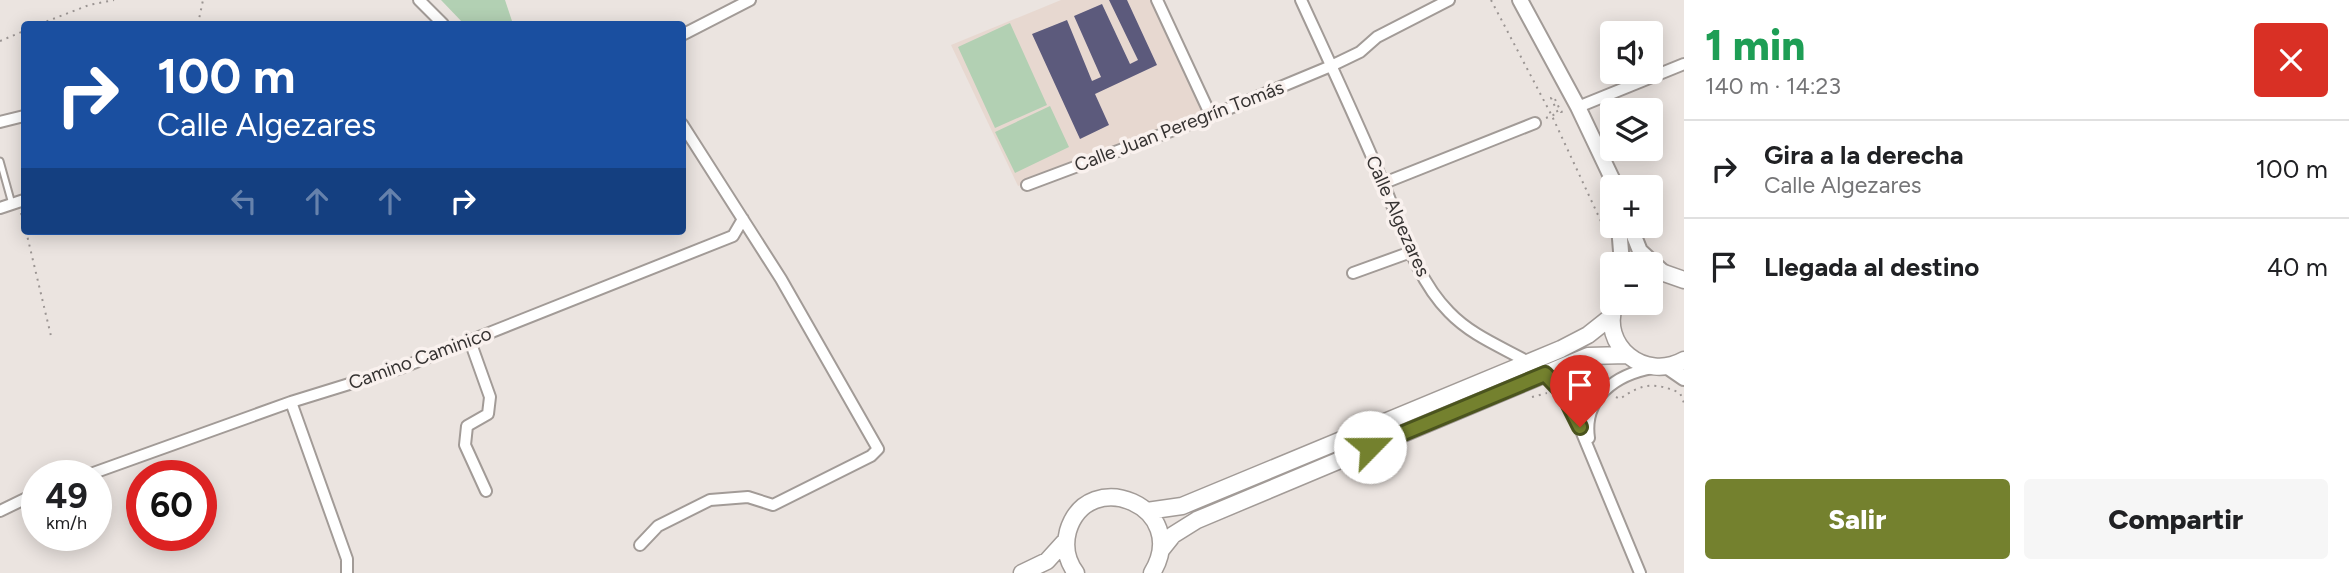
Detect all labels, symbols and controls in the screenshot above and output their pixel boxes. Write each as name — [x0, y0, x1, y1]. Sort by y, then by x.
text: 1 min — [1705, 20, 1805, 71]
map controls — [1600, 21, 1663, 315]
button: sound — [1600, 21, 1663, 84]
button: close — [2254, 23, 2328, 97]
text: 100 m — [157, 46, 296, 105]
icon: right — [42, 49, 133, 140]
text: 140 m · 14:23 — [1705, 72, 1841, 100]
street label: Calle Juan Peregrín Tomás — [1071, 75, 1287, 177]
button: layers — [1600, 98, 1663, 161]
text: Calle Algezares — [157, 106, 376, 144]
text: Gira a la derecha — [1764, 139, 1964, 171]
icon: right — [1705, 150, 1743, 188]
street label: Calle Algezares — [1361, 152, 1435, 280]
text: 100 m — [2255, 153, 2328, 185]
text: Calle Algezares — [1764, 171, 1921, 199]
button: + — [1600, 175, 1663, 238]
icon: left — [225, 182, 263, 220]
icon: ahead — [298, 182, 336, 220]
icon: ahead — [371, 182, 409, 220]
icon: right — [444, 182, 482, 220]
icon: arrive — [1705, 248, 1743, 286]
text: Llegada al destino — [1764, 251, 1979, 283]
text: 40 m — [2267, 251, 2328, 283]
button: − — [1600, 252, 1663, 315]
street label: Camino Caminico — [345, 321, 495, 395]
pin — [1550, 355, 1610, 427]
icon: arrive — [1561, 366, 1599, 404]
position arrow — [1333, 410, 1407, 484]
speed limit sign: 60 — [126, 460, 217, 551]
text: 49 — [45, 475, 88, 517]
button: Salir — [1705, 479, 2010, 559]
button: Compartir — [2024, 479, 2328, 559]
text: km/h — [46, 512, 87, 534]

